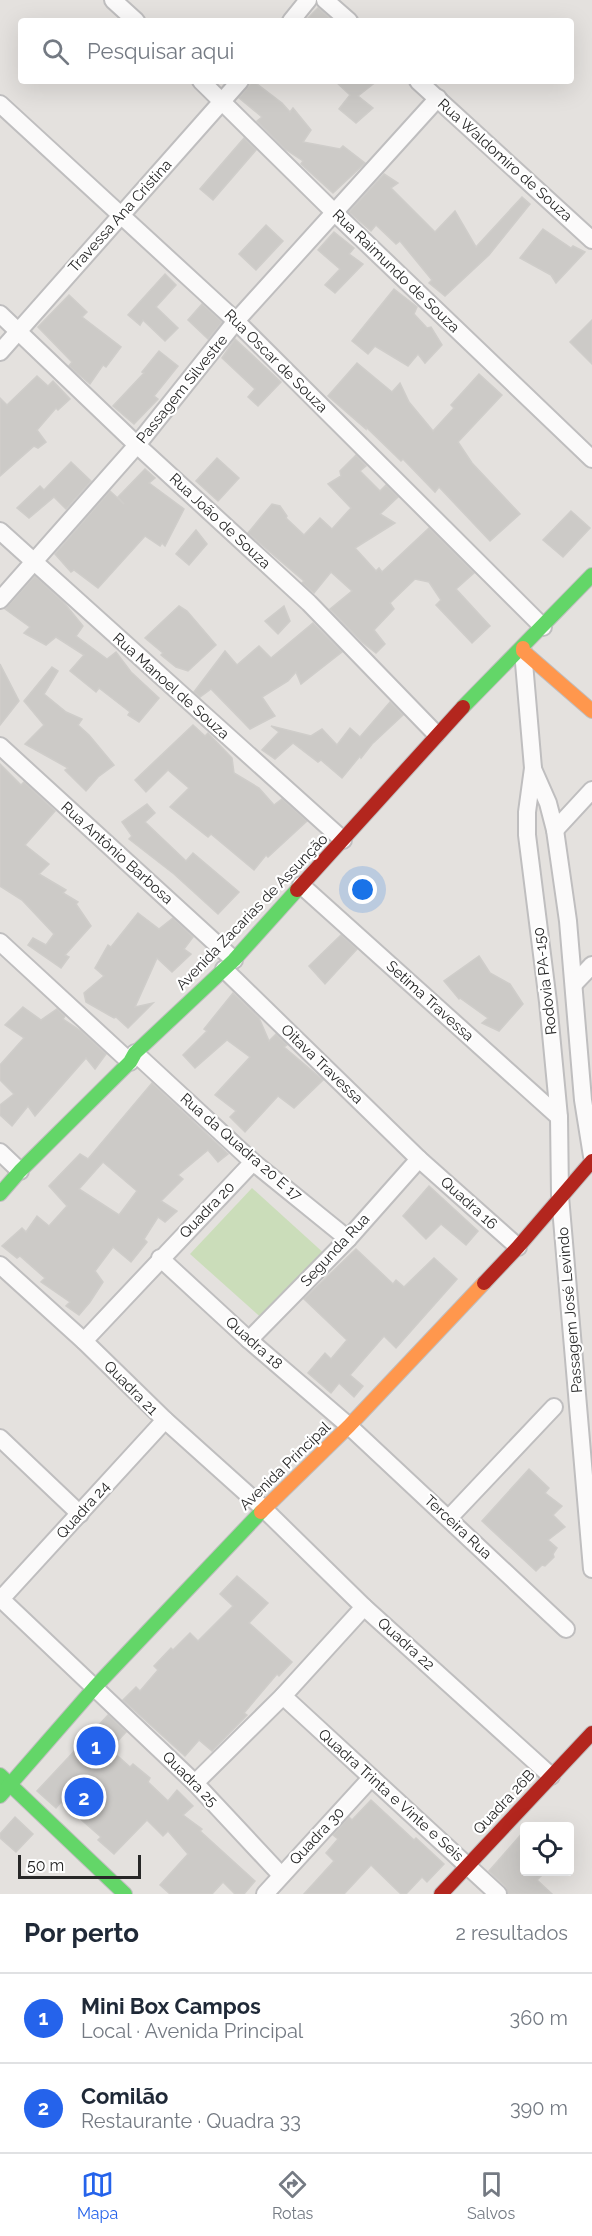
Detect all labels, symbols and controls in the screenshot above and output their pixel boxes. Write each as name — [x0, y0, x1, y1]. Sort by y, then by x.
search box — [18, 18, 574, 84]
icon: search — [39, 35, 72, 68]
text: Pesquisar aqui — [87, 38, 234, 64]
street label: Rua Waldomiro de Souza — [434, 95, 576, 225]
street label: Travessa Ana Cristina — [65, 156, 175, 276]
street label: Rua Raimundo de Souza — [329, 206, 463, 336]
street label: Rua Oscar de Souza — [221, 306, 331, 416]
street label: Passagem Silvestre — [133, 331, 231, 447]
street label: Rua João de Souza — [166, 470, 274, 572]
street label: Rua Manoel de Souza — [109, 629, 233, 743]
street label: Rua Antônio Barbosa — [57, 798, 177, 908]
street label: Avenida Zacarias de Assunção — [172, 830, 332, 994]
your location — [348, 875, 377, 904]
street label: Rodovia PA-150 — [529, 926, 561, 1036]
street label: Setima Travessa — [382, 957, 478, 1045]
street label: Oitava Travessa — [277, 1020, 367, 1108]
street label: Rua da Quadra 20 E 17 — [177, 1089, 305, 1205]
street label: Quadra 16 — [437, 1173, 501, 1233]
street label: Quadra 20 — [176, 1178, 238, 1242]
street label: Segunda Rua — [297, 1210, 373, 1290]
street label: Passagem José Levindo — [554, 1226, 586, 1394]
street label: Quadra 18 — [222, 1313, 286, 1373]
street label: Quadra 21 — [100, 1357, 162, 1419]
street label: Avenida Principal — [236, 1418, 335, 1514]
street label: Quadra 24 — [53, 1478, 113, 1542]
street label: Terceira Rua — [421, 1491, 495, 1563]
street label: Quadra 22 — [374, 1614, 438, 1674]
pin: 1 — [76, 1724, 116, 1768]
street label: Quadra Trinta e Vinte e Seis — [315, 1725, 467, 1865]
street label: Quadra 25 — [159, 1748, 221, 1810]
street label: Quadra 26B — [470, 1766, 538, 1838]
pin: 2 — [64, 1774, 104, 1820]
street label: Quadra 30 — [286, 1804, 348, 1868]
map controls — [520, 1822, 574, 1876]
button: locate — [520, 1822, 574, 1876]
scale bar — [18, 1852, 141, 1880]
text: 50 m — [27, 1856, 64, 1875]
text: Por perto — [24, 1918, 139, 1948]
text: 2 resultados — [455, 1921, 568, 1945]
text: Mini Box Campos — [81, 1993, 261, 2019]
text: 1 — [39, 2006, 48, 2030]
text: 360 m — [510, 2006, 568, 2030]
text: Local · Avenida Principal — [81, 2019, 303, 2043]
text: Comilão — [81, 2083, 168, 2109]
text: 2 — [38, 2096, 49, 2120]
text: 390 m — [510, 2096, 568, 2120]
text: Restaurante · Quadra 33 — [81, 2109, 301, 2133]
tab: Mapa — [77, 2168, 118, 2223]
tab: Rotas — [272, 2168, 313, 2223]
tab: Salvos — [467, 2168, 515, 2223]

